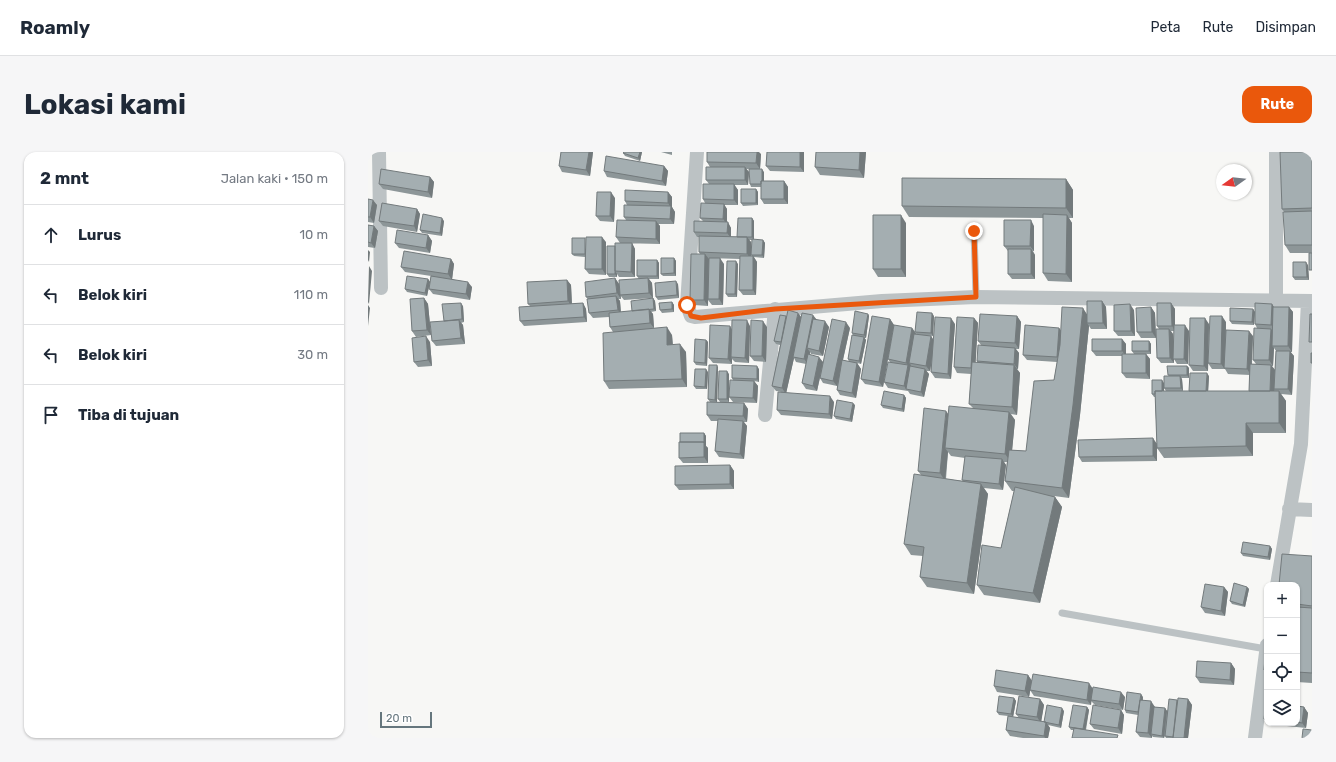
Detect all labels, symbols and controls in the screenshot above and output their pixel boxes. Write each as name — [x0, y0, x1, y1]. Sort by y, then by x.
text: Roamly — [20, 16, 90, 39]
text: Peta — [1151, 19, 1181, 36]
text: Rute — [1203, 19, 1233, 36]
text: Disimpan — [1255, 19, 1316, 36]
button: Rute — [1242, 86, 1312, 123]
text: Lokasi kami — [24, 88, 186, 121]
north arrow — [1216, 164, 1252, 200]
text: 2 mnt — [40, 168, 89, 188]
text: Jalan kaki · 150 m — [221, 171, 328, 186]
route end — [965, 222, 983, 240]
icon: ahead — [40, 224, 62, 246]
text: Lurus — [78, 226, 121, 244]
text: 10 m — [299, 227, 328, 242]
icon: left — [40, 284, 62, 306]
text: Belok kiri — [78, 286, 147, 304]
text: 110 m — [294, 287, 328, 302]
route start — [678, 296, 696, 314]
icon: left — [40, 344, 62, 366]
text: Belok kiri — [78, 346, 147, 364]
text: 30 m — [297, 347, 328, 362]
icon: arrive — [40, 404, 62, 426]
text: Tiba di tujuan — [78, 406, 179, 424]
map controls — [1264, 582, 1300, 726]
button: + — [1264, 582, 1300, 618]
button: − — [1264, 618, 1300, 654]
button: locate — [1264, 654, 1300, 690]
button: layers — [1264, 690, 1300, 726]
scale bar — [380, 710, 432, 729]
text: 20 m — [386, 712, 412, 725]

